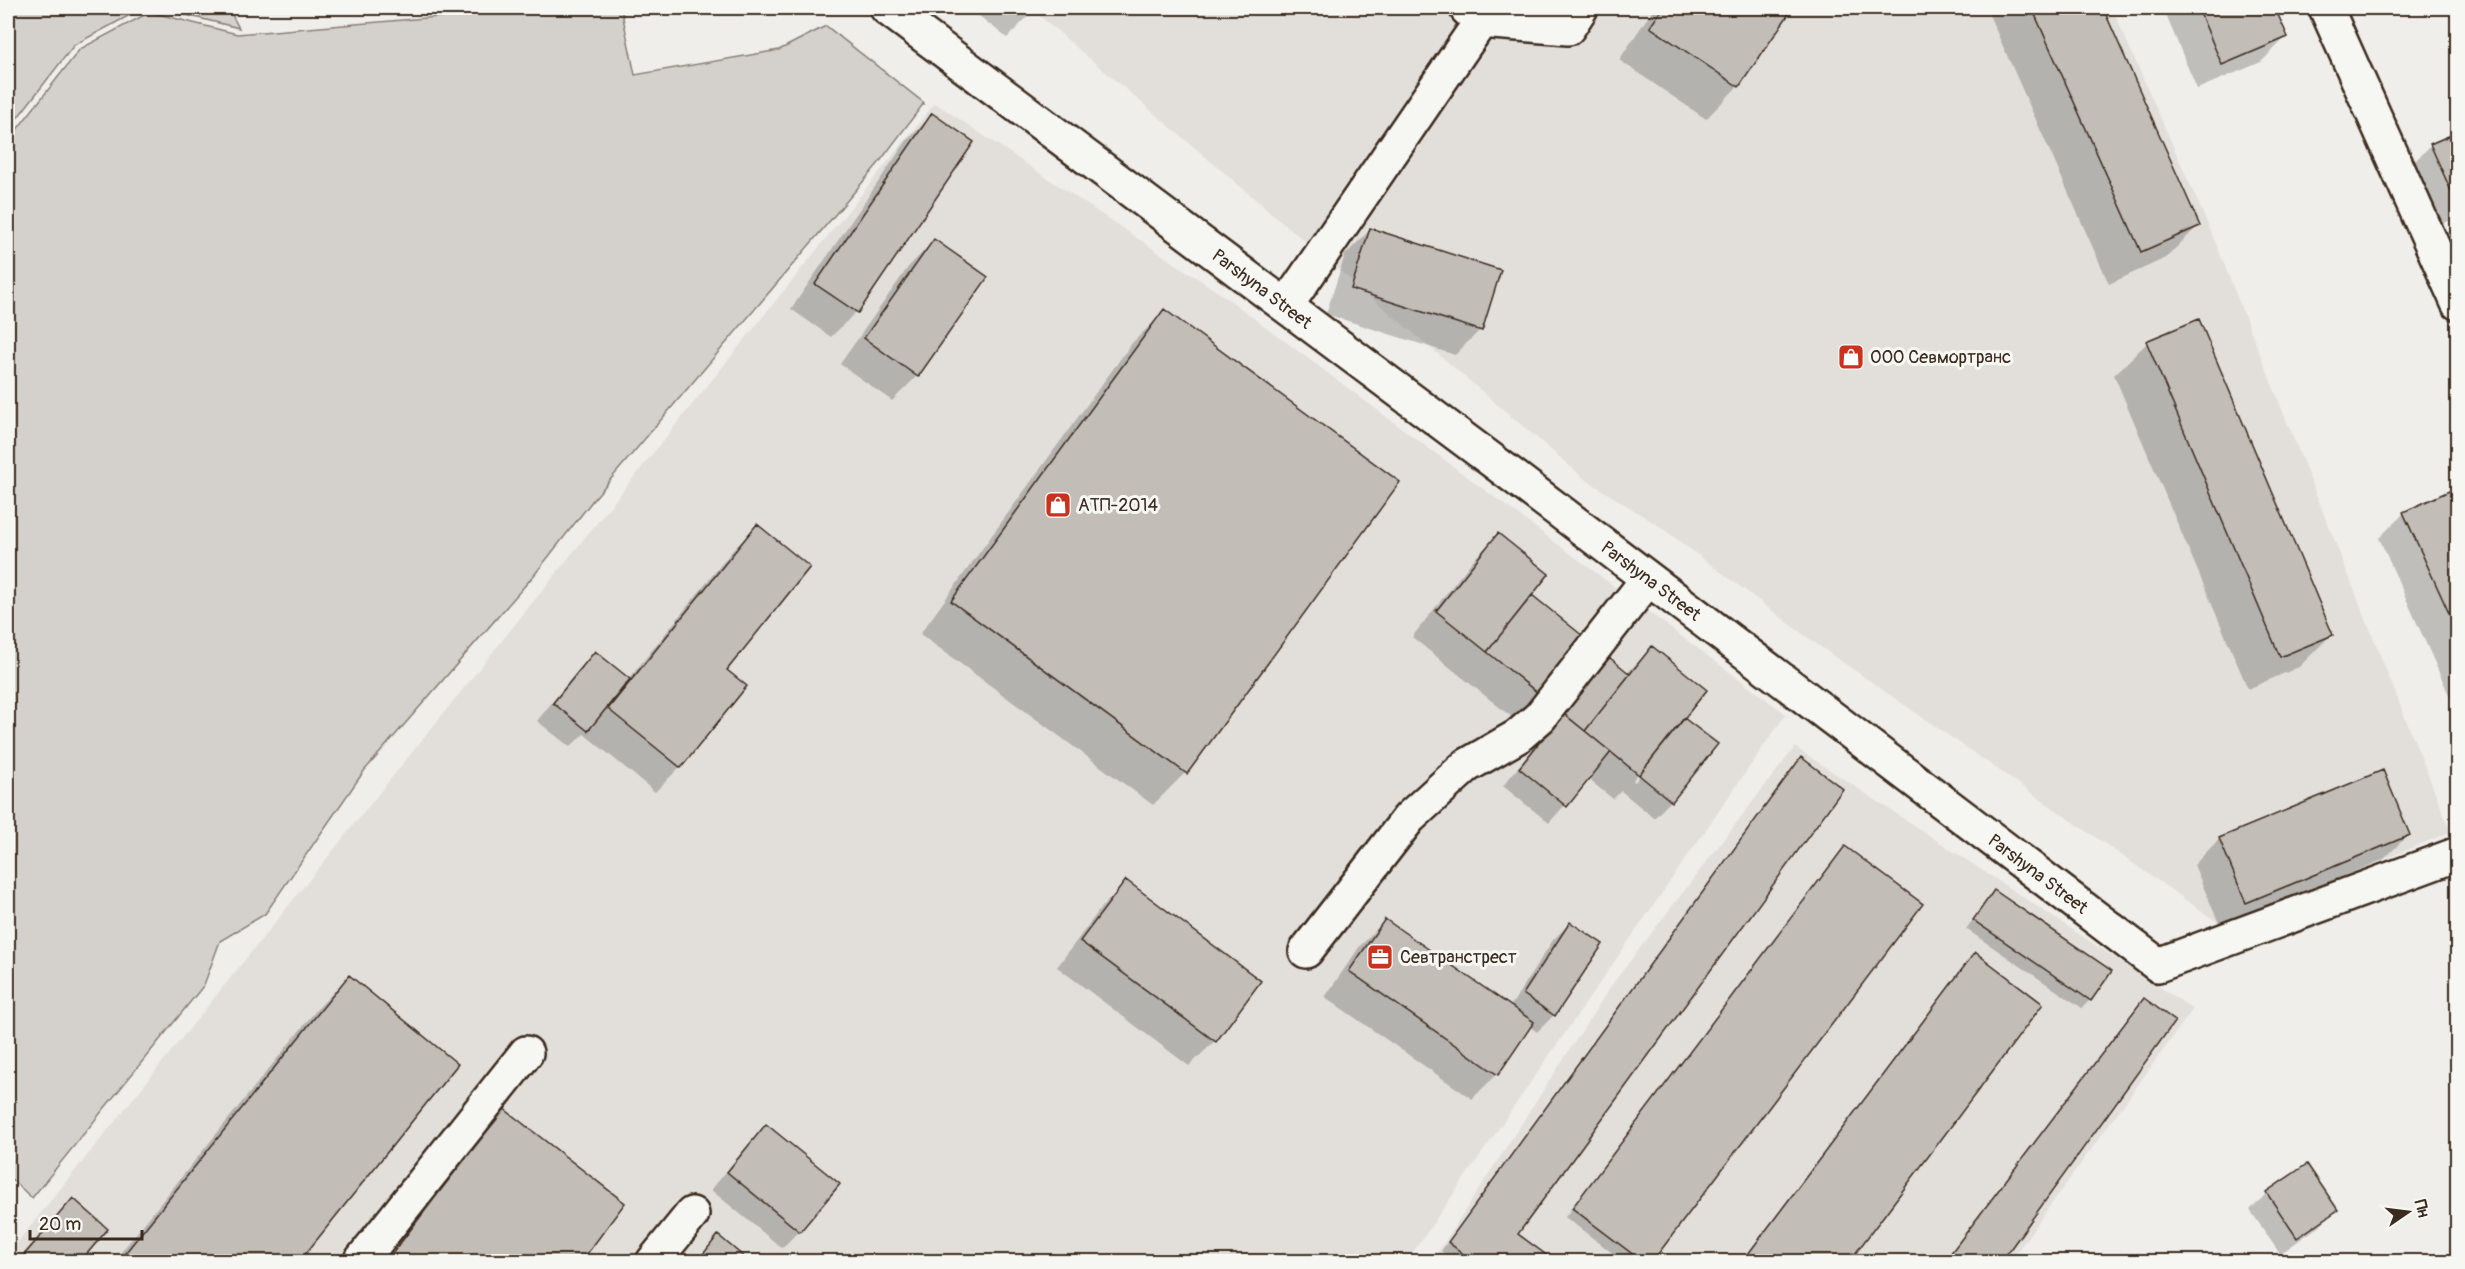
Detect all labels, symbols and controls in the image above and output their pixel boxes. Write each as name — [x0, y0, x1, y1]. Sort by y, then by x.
street label: Parshyna Street — [1207, 244, 1317, 335]
shop icon: ООО Севмортранс — [1836, 342, 1866, 372]
place label: ООО Севмортранс — [1870, 346, 2011, 369]
shop icon: АТП-2014 — [1043, 490, 1073, 520]
place label: АТП-2014 — [1078, 494, 1159, 517]
street label: Parshyna Street — [1596, 536, 1706, 627]
street label: Parshyna Street — [1983, 829, 2093, 920]
office icon: Севтранстрест — [1365, 942, 1395, 972]
place label: Севтранстрест — [1400, 946, 1517, 969]
north arrow — [2378, 1182, 2438, 1242]
text: Пн — [2410, 1198, 2433, 1220]
scale bar — [30, 1203, 142, 1241]
text: 20 m — [39, 1213, 81, 1236]

